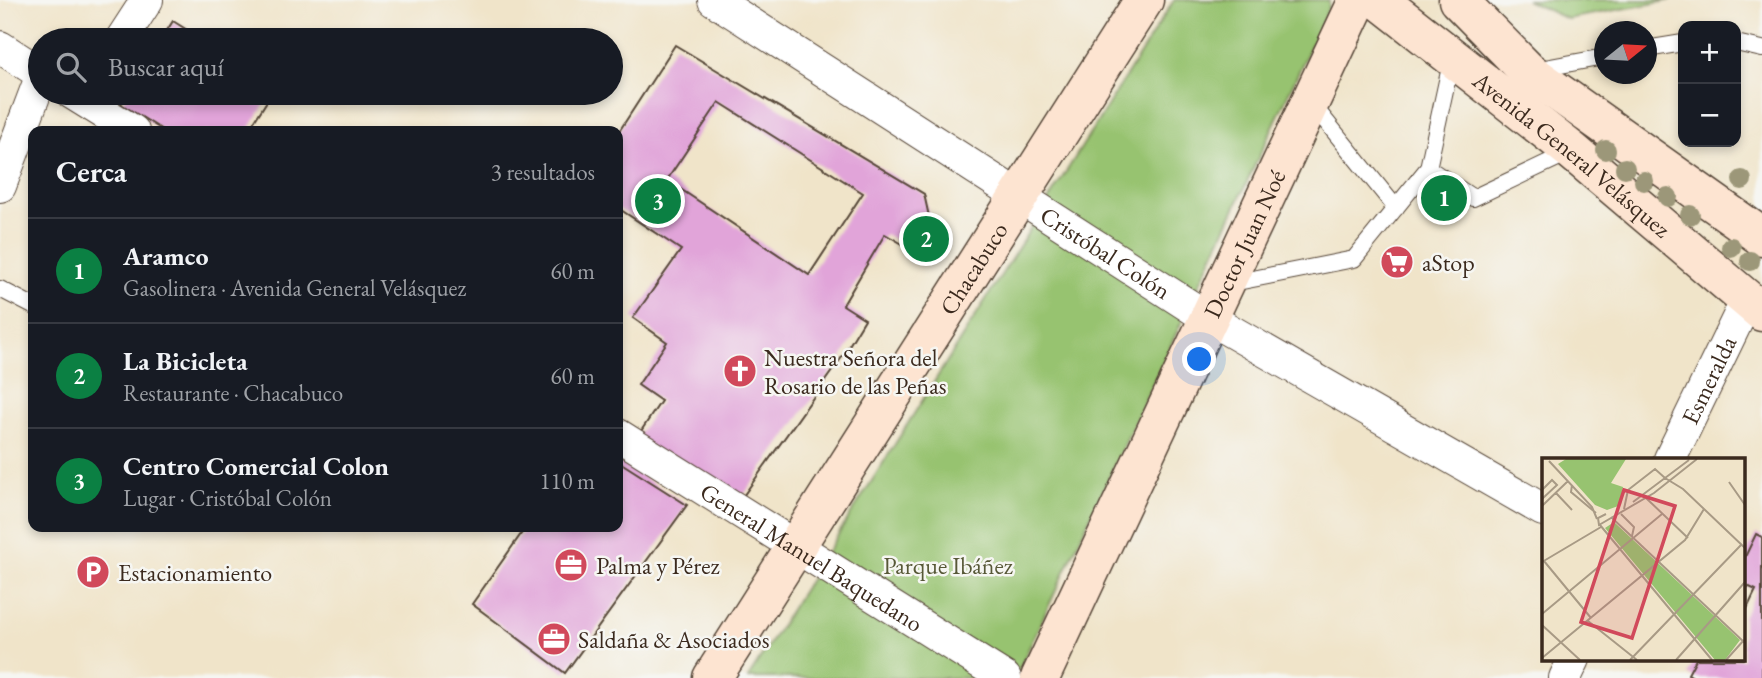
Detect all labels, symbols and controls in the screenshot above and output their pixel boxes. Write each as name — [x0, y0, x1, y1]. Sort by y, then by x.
north arrow — [1594, 21, 1657, 84]
map controls — [1678, 21, 1741, 147]
button: + — [1678, 21, 1741, 84]
search box — [28, 28, 623, 105]
icon: search — [52, 48, 90, 86]
text: Buscar aquí — [108, 50, 224, 84]
street label: Avenida General Velásquez — [1466, 63, 1677, 244]
button: − — [1678, 84, 1741, 147]
text: Cerca — [56, 152, 127, 191]
text: 3 resultados — [491, 157, 595, 187]
street label: Doctor Juan Noé — [1196, 164, 1292, 323]
pin: 1 — [1421, 172, 1467, 224]
pin: 3 — [635, 175, 681, 227]
street label: Cristóbal Colón — [1035, 199, 1177, 306]
pin: 2 — [903, 213, 949, 265]
street label: Chacabuco — [932, 216, 1014, 320]
text: Aramco — [123, 239, 209, 273]
supermarket icon: aStop — [1378, 243, 1416, 281]
place label: aStop — [1422, 247, 1475, 278]
text: 1 — [73, 256, 85, 286]
text: 60 m — [550, 256, 595, 286]
text: Gasolinera · Avenida General Velásquez — [123, 273, 466, 303]
street label: Esmeralda — [1674, 330, 1743, 429]
place label: Nuestra Señora del Rosario de las Peñas — [764, 342, 947, 401]
your location — [1182, 342, 1216, 376]
text: La Bicicleta — [123, 344, 248, 378]
church icon: Nuestra Señora del Rosario de las Peñas — [721, 352, 759, 390]
text: 2 — [73, 361, 85, 391]
text: 60 m — [550, 361, 595, 391]
text: Restaurante · Chacabuco — [123, 378, 343, 408]
text: Centro Comercial Colon — [123, 449, 389, 483]
inset map — [1542, 458, 1744, 660]
text: 3 — [73, 466, 85, 496]
text: 110 m — [539, 466, 595, 496]
street label: General Manuel Baquedano — [695, 475, 929, 638]
text: Lugar · Cristóbal Colón — [123, 483, 332, 513]
office icon: Palma y Pérez — [552, 546, 590, 584]
place label: Palma y Pérez — [596, 550, 720, 581]
park label: Parque Ibáñez — [883, 550, 1013, 581]
parking icon: Estacionamiento — [74, 553, 112, 591]
place label: Estacionamiento — [118, 557, 272, 588]
office icon: Saldaña & Asociados — [535, 620, 573, 658]
place label: Saldaña & Asociados — [578, 624, 769, 655]

